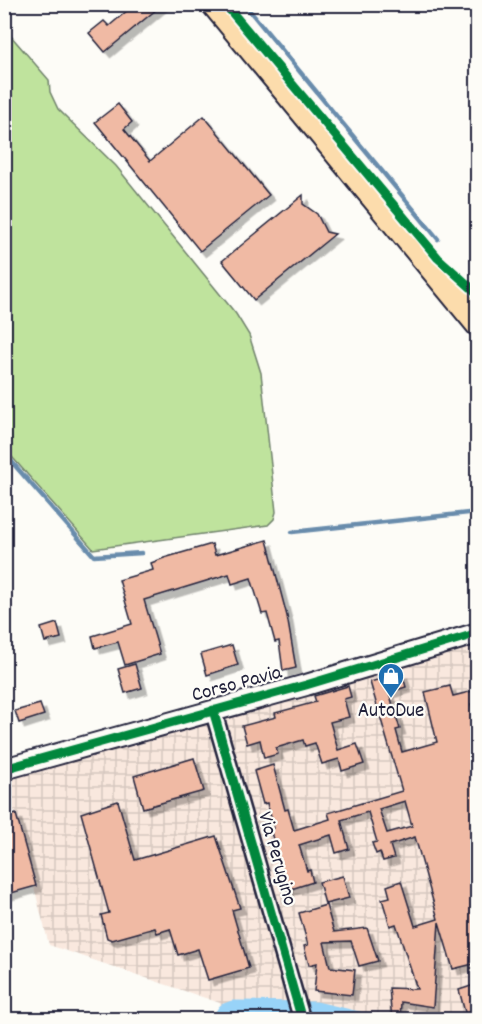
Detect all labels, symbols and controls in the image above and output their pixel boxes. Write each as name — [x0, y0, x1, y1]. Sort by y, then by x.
street label: Corso Pavia — [189, 658, 287, 711]
shop icon: AutoDue — [376, 661, 406, 699]
place label: AutoDue — [358, 697, 424, 727]
street label: Via Perugino — [248, 809, 304, 909]

